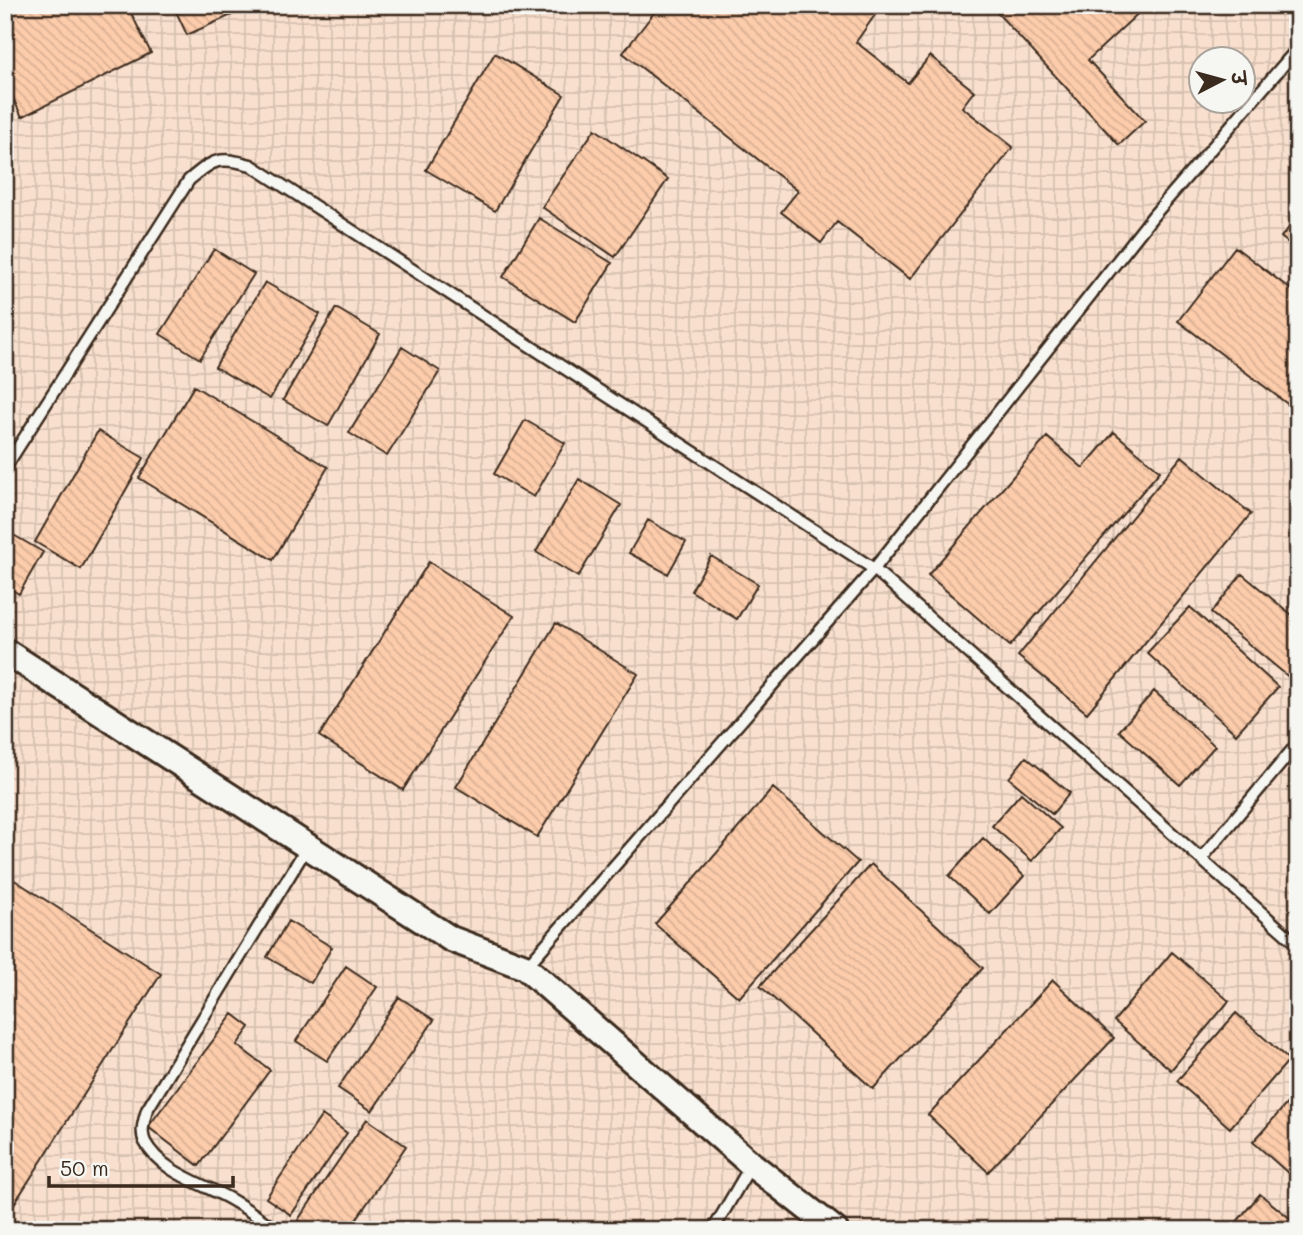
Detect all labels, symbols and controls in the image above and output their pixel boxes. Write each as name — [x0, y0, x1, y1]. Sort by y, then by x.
north arrow — [1188, 46, 1258, 116]
text: उ — [1226, 69, 1253, 88]
scale bar — [49, 1144, 233, 1188]
text: 50 m — [60, 1154, 109, 1181]

